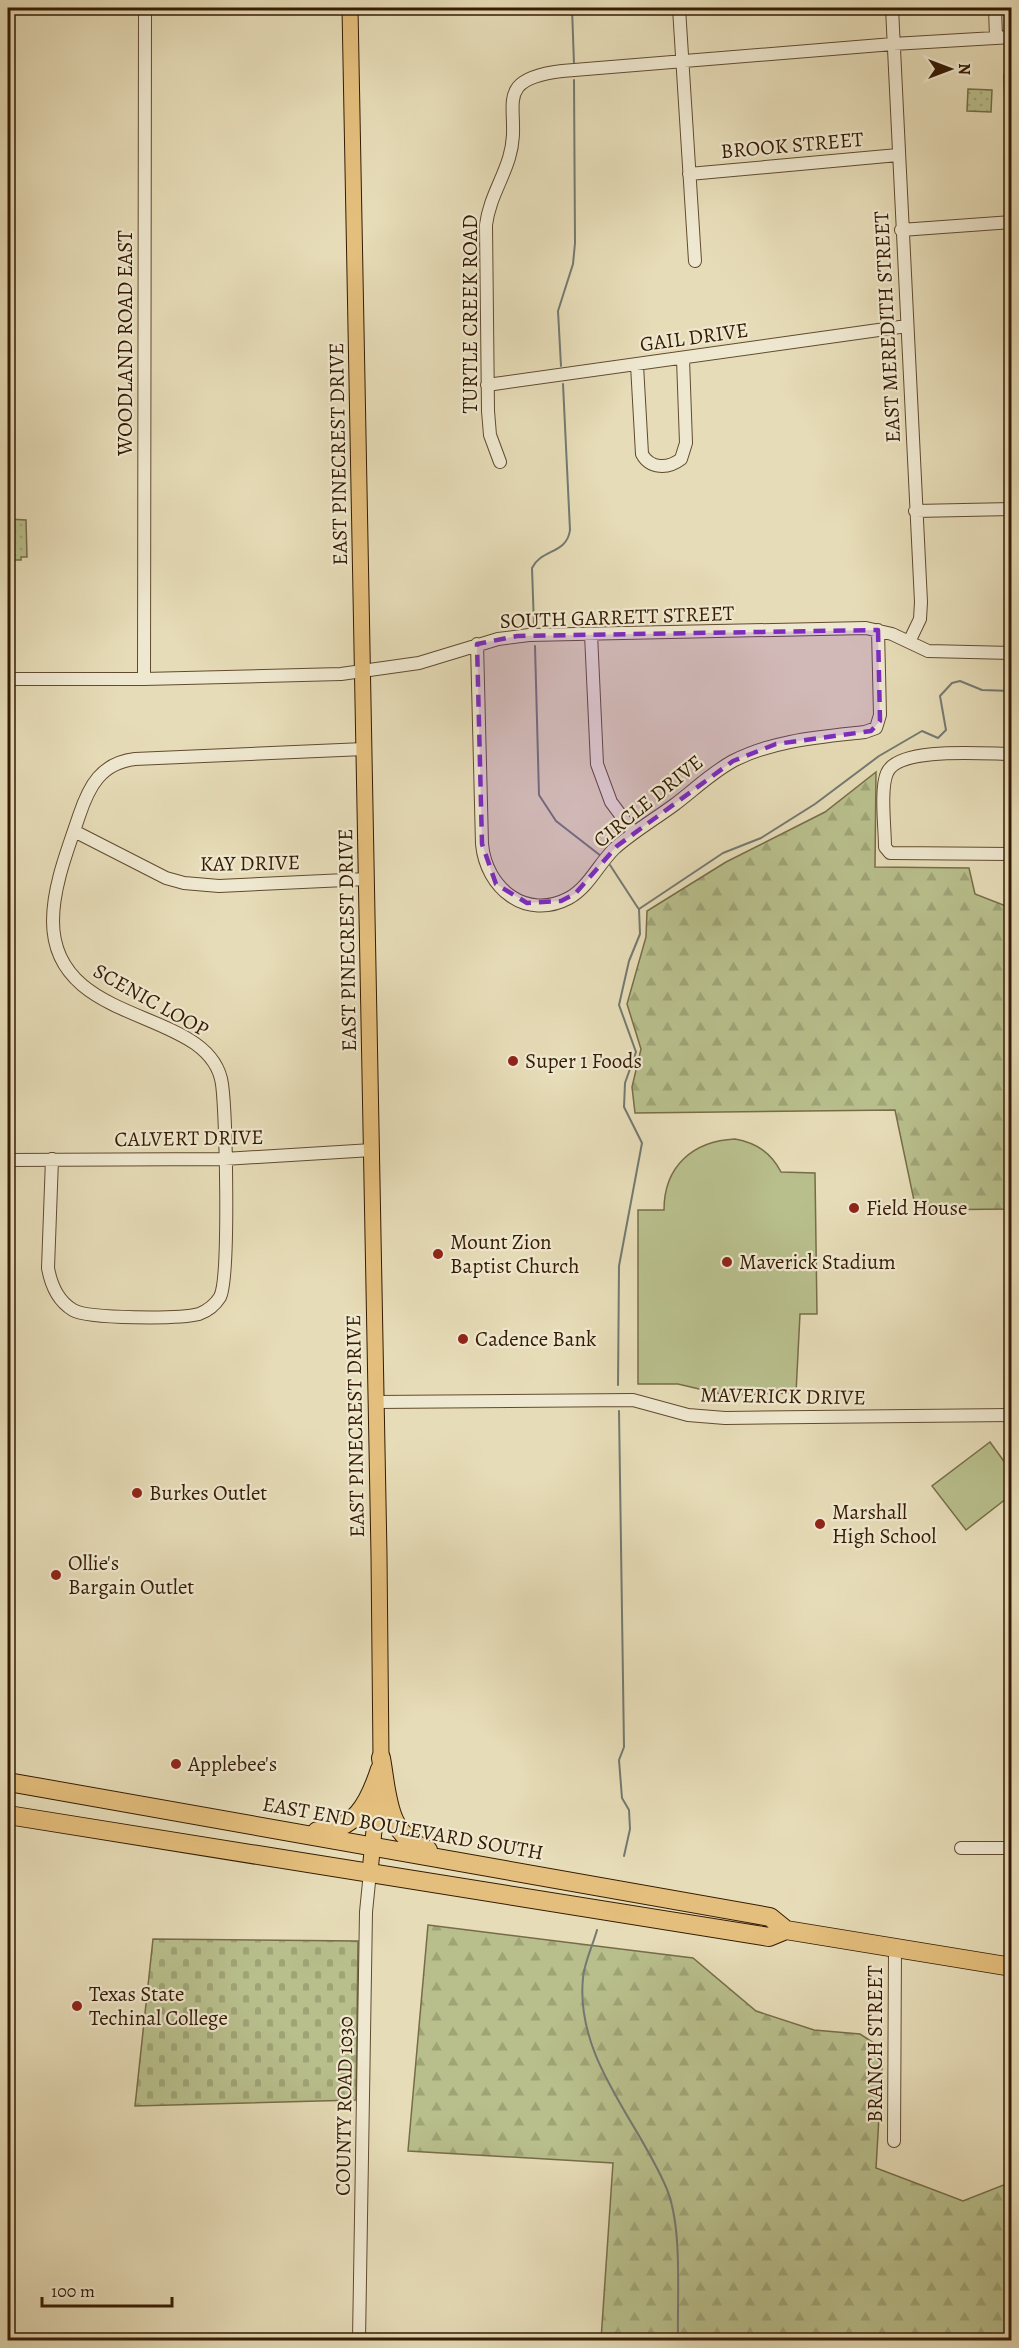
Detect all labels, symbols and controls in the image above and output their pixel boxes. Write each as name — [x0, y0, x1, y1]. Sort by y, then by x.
north arrow — [920, 39, 980, 99]
text: N — [953, 63, 975, 75]
street label: BROOK STREET — [719, 125, 865, 165]
street label: EAST MEREDITH STREET — [867, 210, 907, 444]
street label: TURTLE CREEK ROAD — [456, 215, 484, 413]
street label: WOODLAND ROAD EAST — [111, 230, 139, 457]
street label: GAIL DRIVE — [638, 316, 750, 358]
street label: EAST PINECREST DRIVE — [322, 342, 354, 566]
street label: SOUTH GARRETT STREET — [499, 599, 735, 635]
street label: CIRCLE DRIVE — [587, 748, 709, 854]
street label: EAST PINECREST DRIVE — [331, 828, 363, 1052]
street label: KAY DRIVE — [200, 848, 300, 878]
street label: SCENIC LOOP — [88, 957, 214, 1043]
place label: Super 1 Foods — [525, 1047, 642, 1075]
marker: Super 1 Foods — [506, 1054, 520, 1068]
street label: CALVERT DRIVE — [114, 1123, 264, 1153]
place label: Field House — [866, 1194, 967, 1222]
marker: Field House — [847, 1201, 861, 1215]
place label: Mount Zion Baptist Church — [450, 1228, 579, 1280]
marker: Mount Zion Baptist Church — [431, 1247, 445, 1261]
place label: Maverick Stadium — [739, 1248, 896, 1276]
marker: Maverick Stadium — [720, 1255, 734, 1269]
street label: EAST PINECREST DRIVE — [339, 1314, 371, 1538]
place label: Cadence Bank — [475, 1325, 597, 1353]
marker: Cadence Bank — [456, 1332, 470, 1346]
street label: MAVERICK DRIVE — [700, 1381, 866, 1411]
place label: Burkes Outlet — [149, 1479, 267, 1507]
marker: Burkes Outlet — [130, 1486, 144, 1500]
place label: Marshall High School — [832, 1498, 936, 1550]
marker: Marshall High School — [813, 1517, 827, 1531]
place label: Ollie's Bargain Outlet — [68, 1549, 194, 1601]
marker: Ollie's Bargain Outlet — [49, 1568, 63, 1582]
place label: Applebee's — [187, 1750, 277, 1778]
marker: Applebee's — [169, 1757, 183, 1771]
street label: EAST END BOULEVARD SOUTH — [260, 1789, 546, 1867]
street label: BRANCH STREET — [861, 1965, 889, 2123]
place label: Texas State Techinal College — [89, 1980, 228, 2032]
marker: Texas State Techinal College — [70, 1999, 84, 2013]
street label: COUNTY ROAD 1030 — [328, 2016, 360, 2196]
scale bar — [42, 2270, 172, 2308]
text: 100 m — [51, 2279, 95, 2303]

